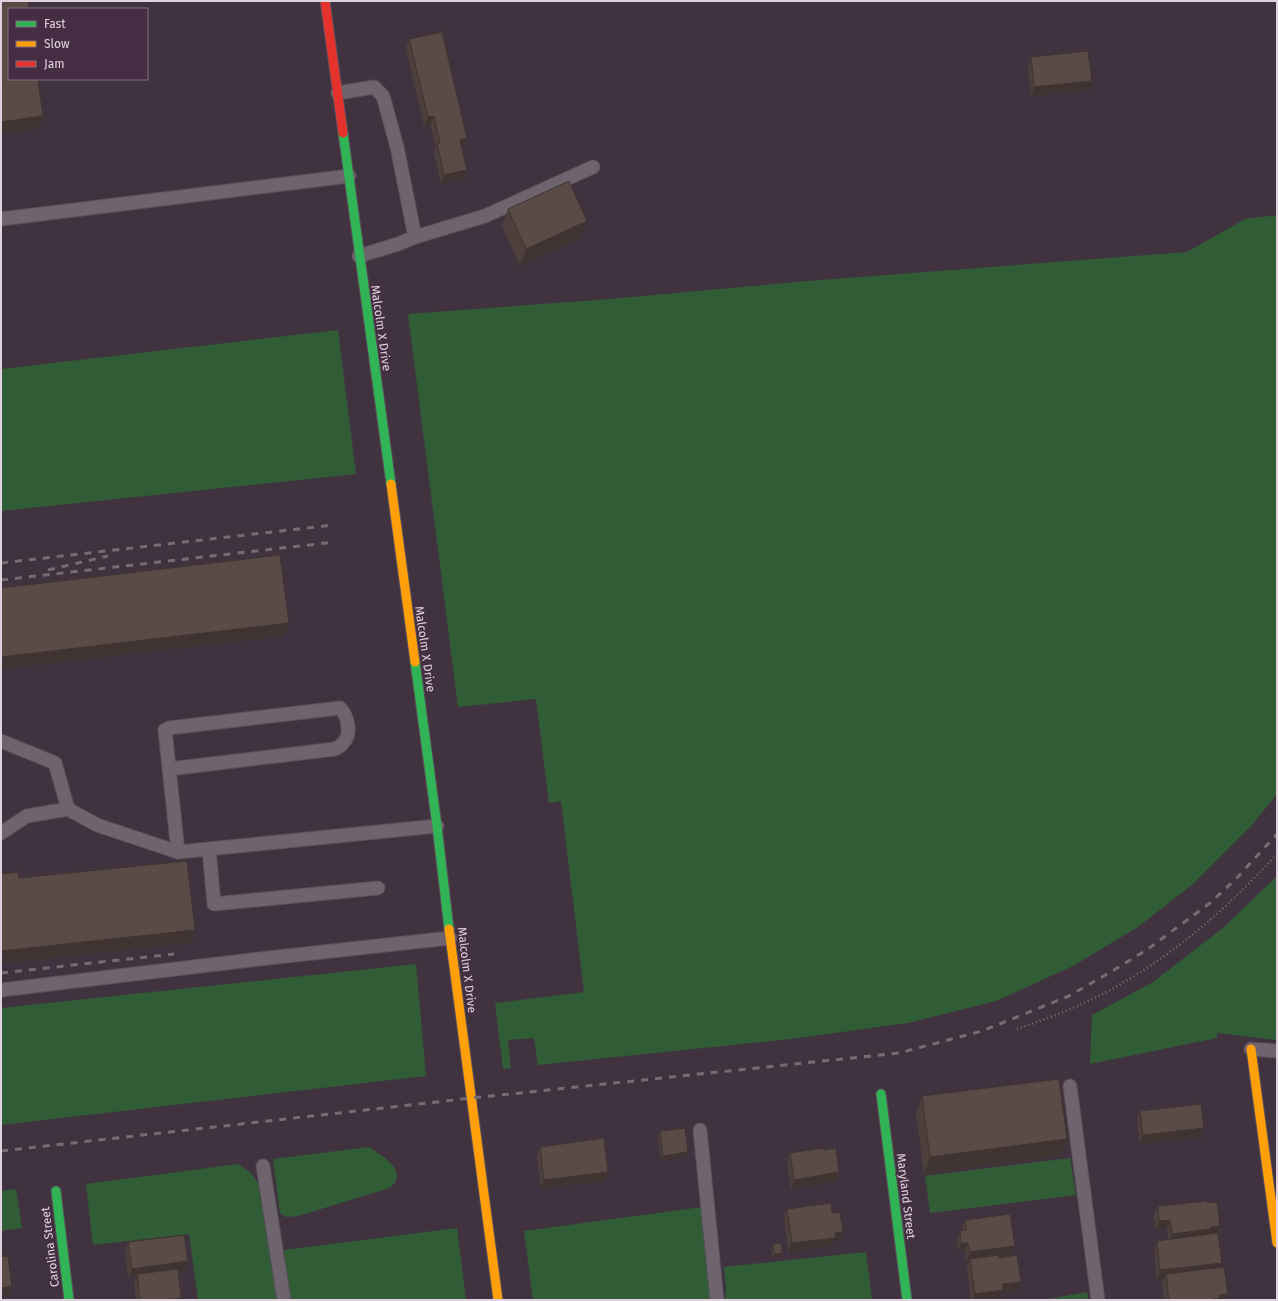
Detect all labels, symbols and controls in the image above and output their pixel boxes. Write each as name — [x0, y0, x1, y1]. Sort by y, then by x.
legend — [8, 8, 148, 80]
text: Fast — [44, 17, 66, 31]
text: Slow — [44, 37, 70, 51]
text: Jam — [44, 57, 64, 71]
street label: Malcolm X Drive — [368, 284, 394, 372]
street label: Malcolm X Drive — [412, 605, 438, 693]
street label: Malcolm X Drive — [455, 926, 479, 1014]
street label: Maryland Street — [894, 1152, 918, 1240]
street label: Carolina Street — [38, 1205, 62, 1288]

